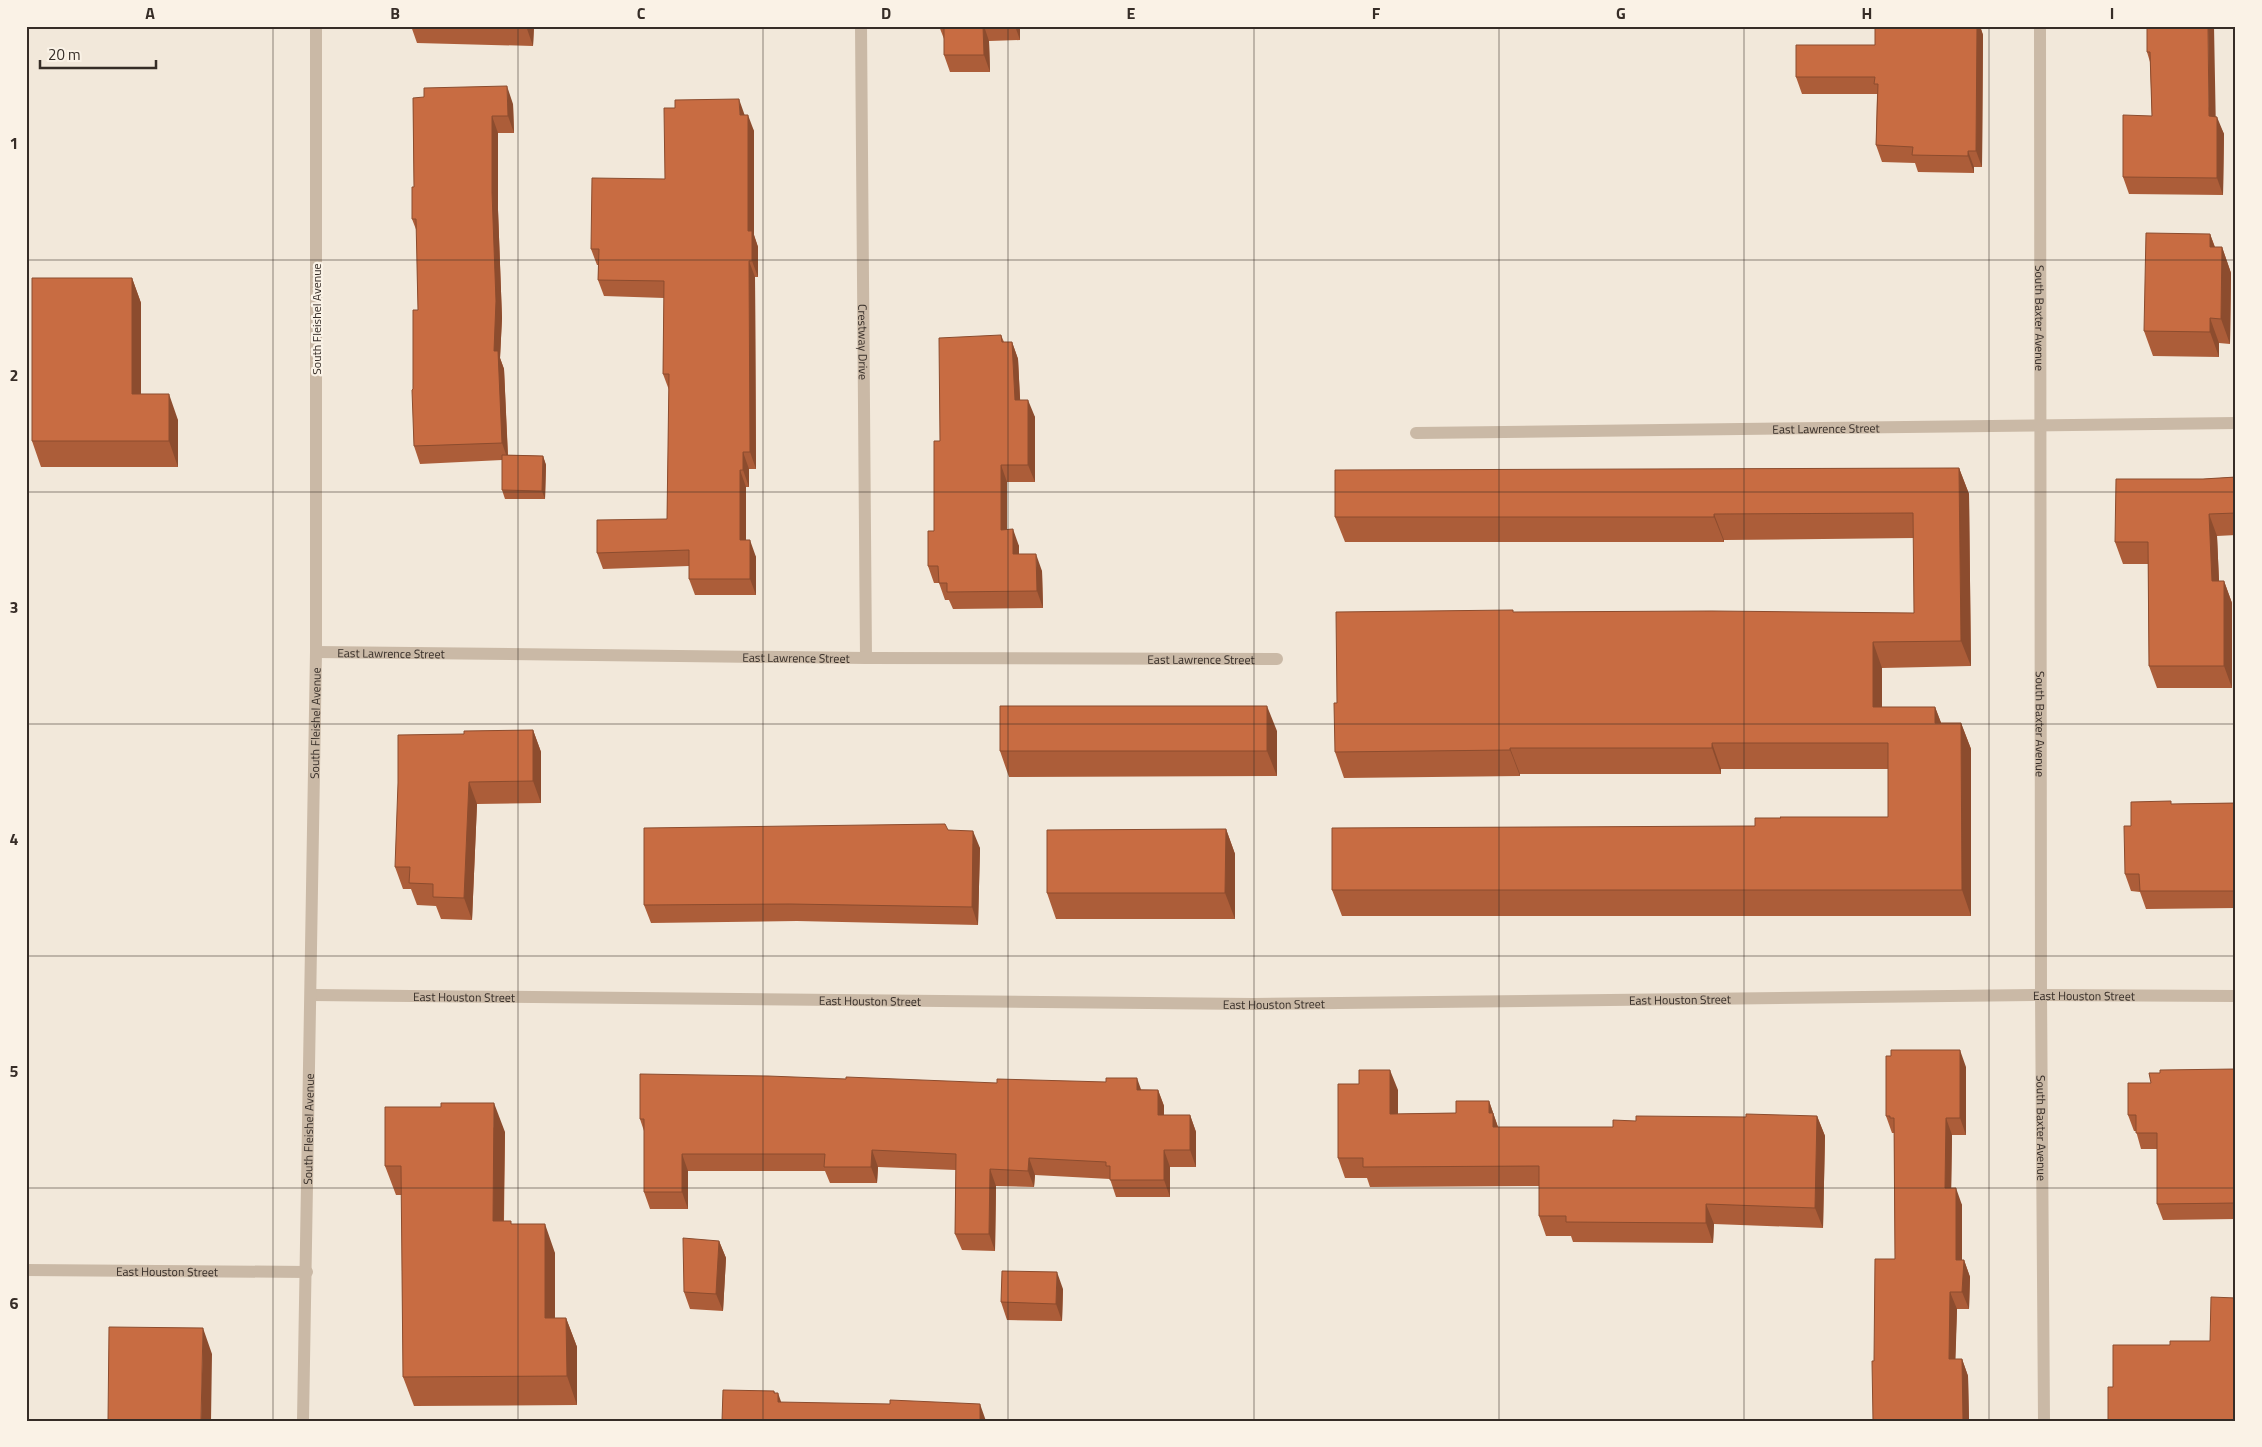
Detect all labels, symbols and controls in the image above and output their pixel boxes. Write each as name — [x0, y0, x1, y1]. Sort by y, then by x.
text: A — [145, 1, 155, 25]
text: B — [390, 1, 400, 25]
text: C — [637, 1, 646, 25]
text: D — [881, 1, 891, 25]
text: E — [1127, 1, 1136, 25]
text: F — [1372, 1, 1381, 25]
text: G — [1616, 1, 1626, 25]
text: H — [1862, 1, 1872, 25]
text: I — [2110, 1, 2114, 25]
scale bar — [40, 38, 156, 70]
text: 20 m — [48, 43, 81, 66]
text: 1 — [10, 131, 18, 155]
street label: South Fleishel Avenue — [307, 263, 326, 375]
street label: South Baxter Avenue — [2031, 265, 2050, 371]
street label: Crestway Drive — [854, 304, 873, 380]
text: 2 — [10, 363, 18, 387]
street label: East Lawrence Street — [1772, 418, 1881, 438]
text: 3 — [10, 595, 18, 619]
street label: East Lawrence Street — [337, 643, 446, 663]
street label: East Lawrence Street — [742, 647, 851, 667]
street label: East Lawrence Street — [1147, 649, 1255, 668]
street label: South Fleishel Avenue — [304, 667, 325, 779]
street label: South Baxter Avenue — [2031, 671, 2050, 777]
text: 4 — [10, 827, 19, 851]
street label: East Houston Street — [2033, 985, 2136, 1005]
street label: East Houston Street — [413, 986, 516, 1006]
street label: East Houston Street — [1629, 989, 1732, 1009]
street label: East Houston Street — [819, 990, 922, 1010]
street label: East Houston Street — [1223, 994, 1326, 1014]
text: 5 — [10, 1059, 19, 1083]
street label: South Fleishel Avenue — [297, 1073, 318, 1185]
street label: South Baxter Avenue — [2032, 1075, 2052, 1181]
street label: East Houston Street — [116, 1261, 219, 1281]
text: 6 — [10, 1291, 19, 1315]

